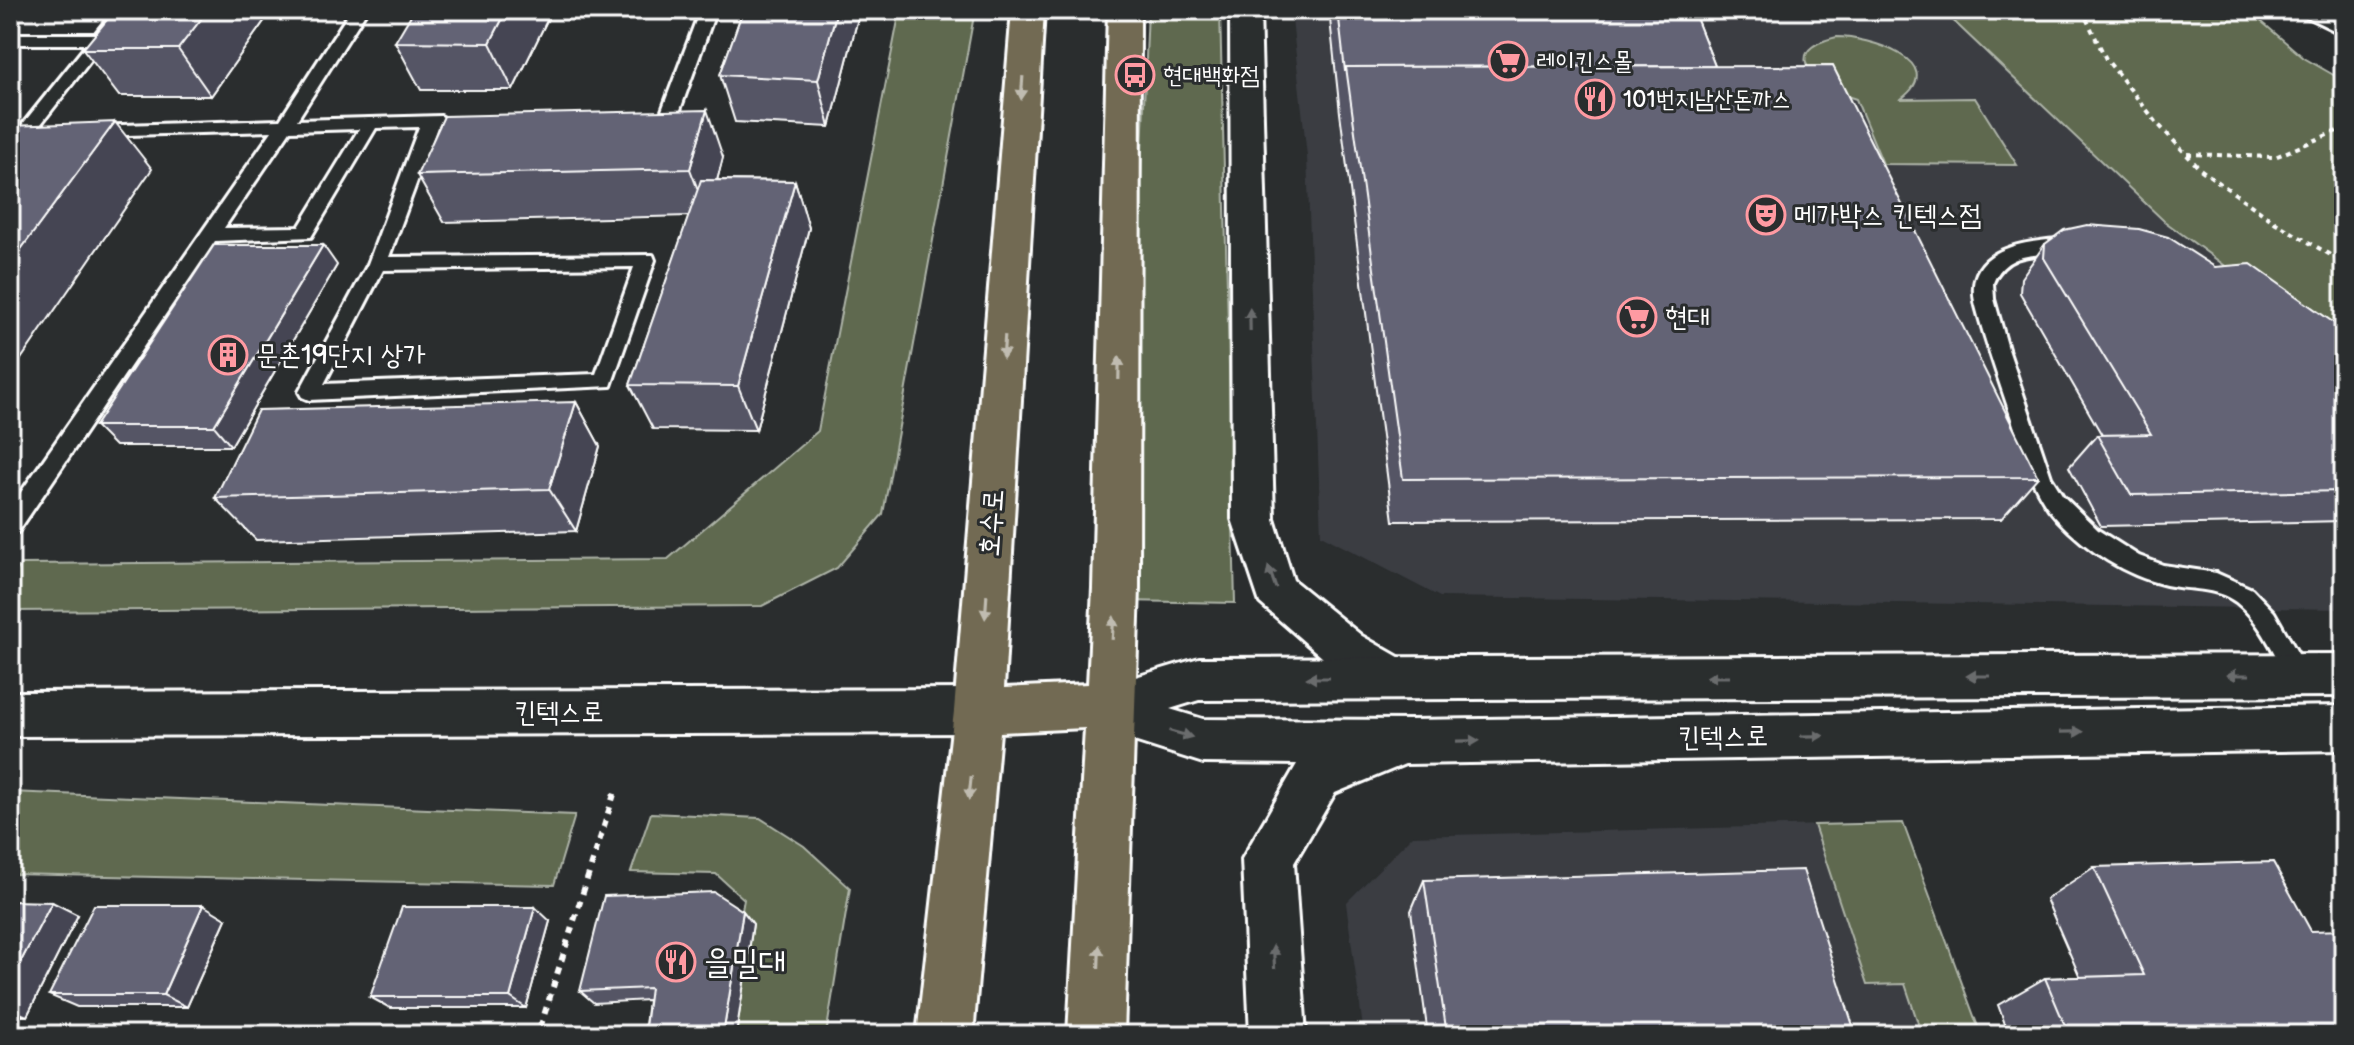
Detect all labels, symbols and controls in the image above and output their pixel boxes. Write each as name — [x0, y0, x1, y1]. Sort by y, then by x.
supermarket icon: 레이킨스몰 — [1487, 40, 1529, 82]
place label: 레이킨스몰 — [1536, 47, 1633, 76]
bus stop icon: 현대백화점 — [1114, 54, 1156, 96]
place label: 현대백화점 — [1163, 61, 1260, 90]
one-way arrow — [1015, 76, 1028, 101]
restaurant icon: 101번지남산돈까스 — [1574, 78, 1616, 120]
place label: 101번지남산돈까스 — [1623, 85, 1791, 114]
theatre icon: 메가박스 킨텍스점 — [1745, 194, 1787, 236]
place label: 메가박스 킨텍스점 — [1794, 199, 1982, 232]
supermarket icon: 현대 — [1616, 296, 1658, 338]
place label: 현대 — [1665, 301, 1710, 334]
one-way arrow — [1244, 307, 1256, 332]
building icon: 문촌19단지 상가 — [207, 334, 249, 376]
one-way arrow — [997, 335, 1010, 360]
place label: 문촌19단지 상가 — [256, 339, 426, 372]
one-way arrow — [1113, 355, 1125, 380]
street label: 호수로 — [973, 488, 1011, 558]
one-way arrow — [1265, 565, 1277, 589]
one-way arrow — [979, 595, 992, 620]
one-way arrow — [1107, 614, 1120, 640]
one-way arrow — [2225, 669, 2250, 681]
one-way arrow — [1965, 670, 1990, 682]
one-way arrow — [1705, 671, 1730, 683]
one-way arrow — [1305, 672, 1330, 684]
street label: 킨텍스로 — [514, 696, 604, 729]
street label: 킨텍스로 — [1678, 720, 1768, 754]
one-way arrow — [2060, 726, 2085, 739]
one-way arrow — [1169, 728, 1193, 741]
one-way arrow — [1800, 730, 1825, 742]
one-way arrow — [1456, 735, 1481, 747]
one-way arrow — [964, 776, 977, 801]
restaurant icon: 을밀대 — [655, 941, 697, 983]
place label: 을밀대 — [704, 942, 786, 983]
one-way arrow — [1092, 944, 1105, 969]
one-way arrow — [1267, 944, 1280, 969]

